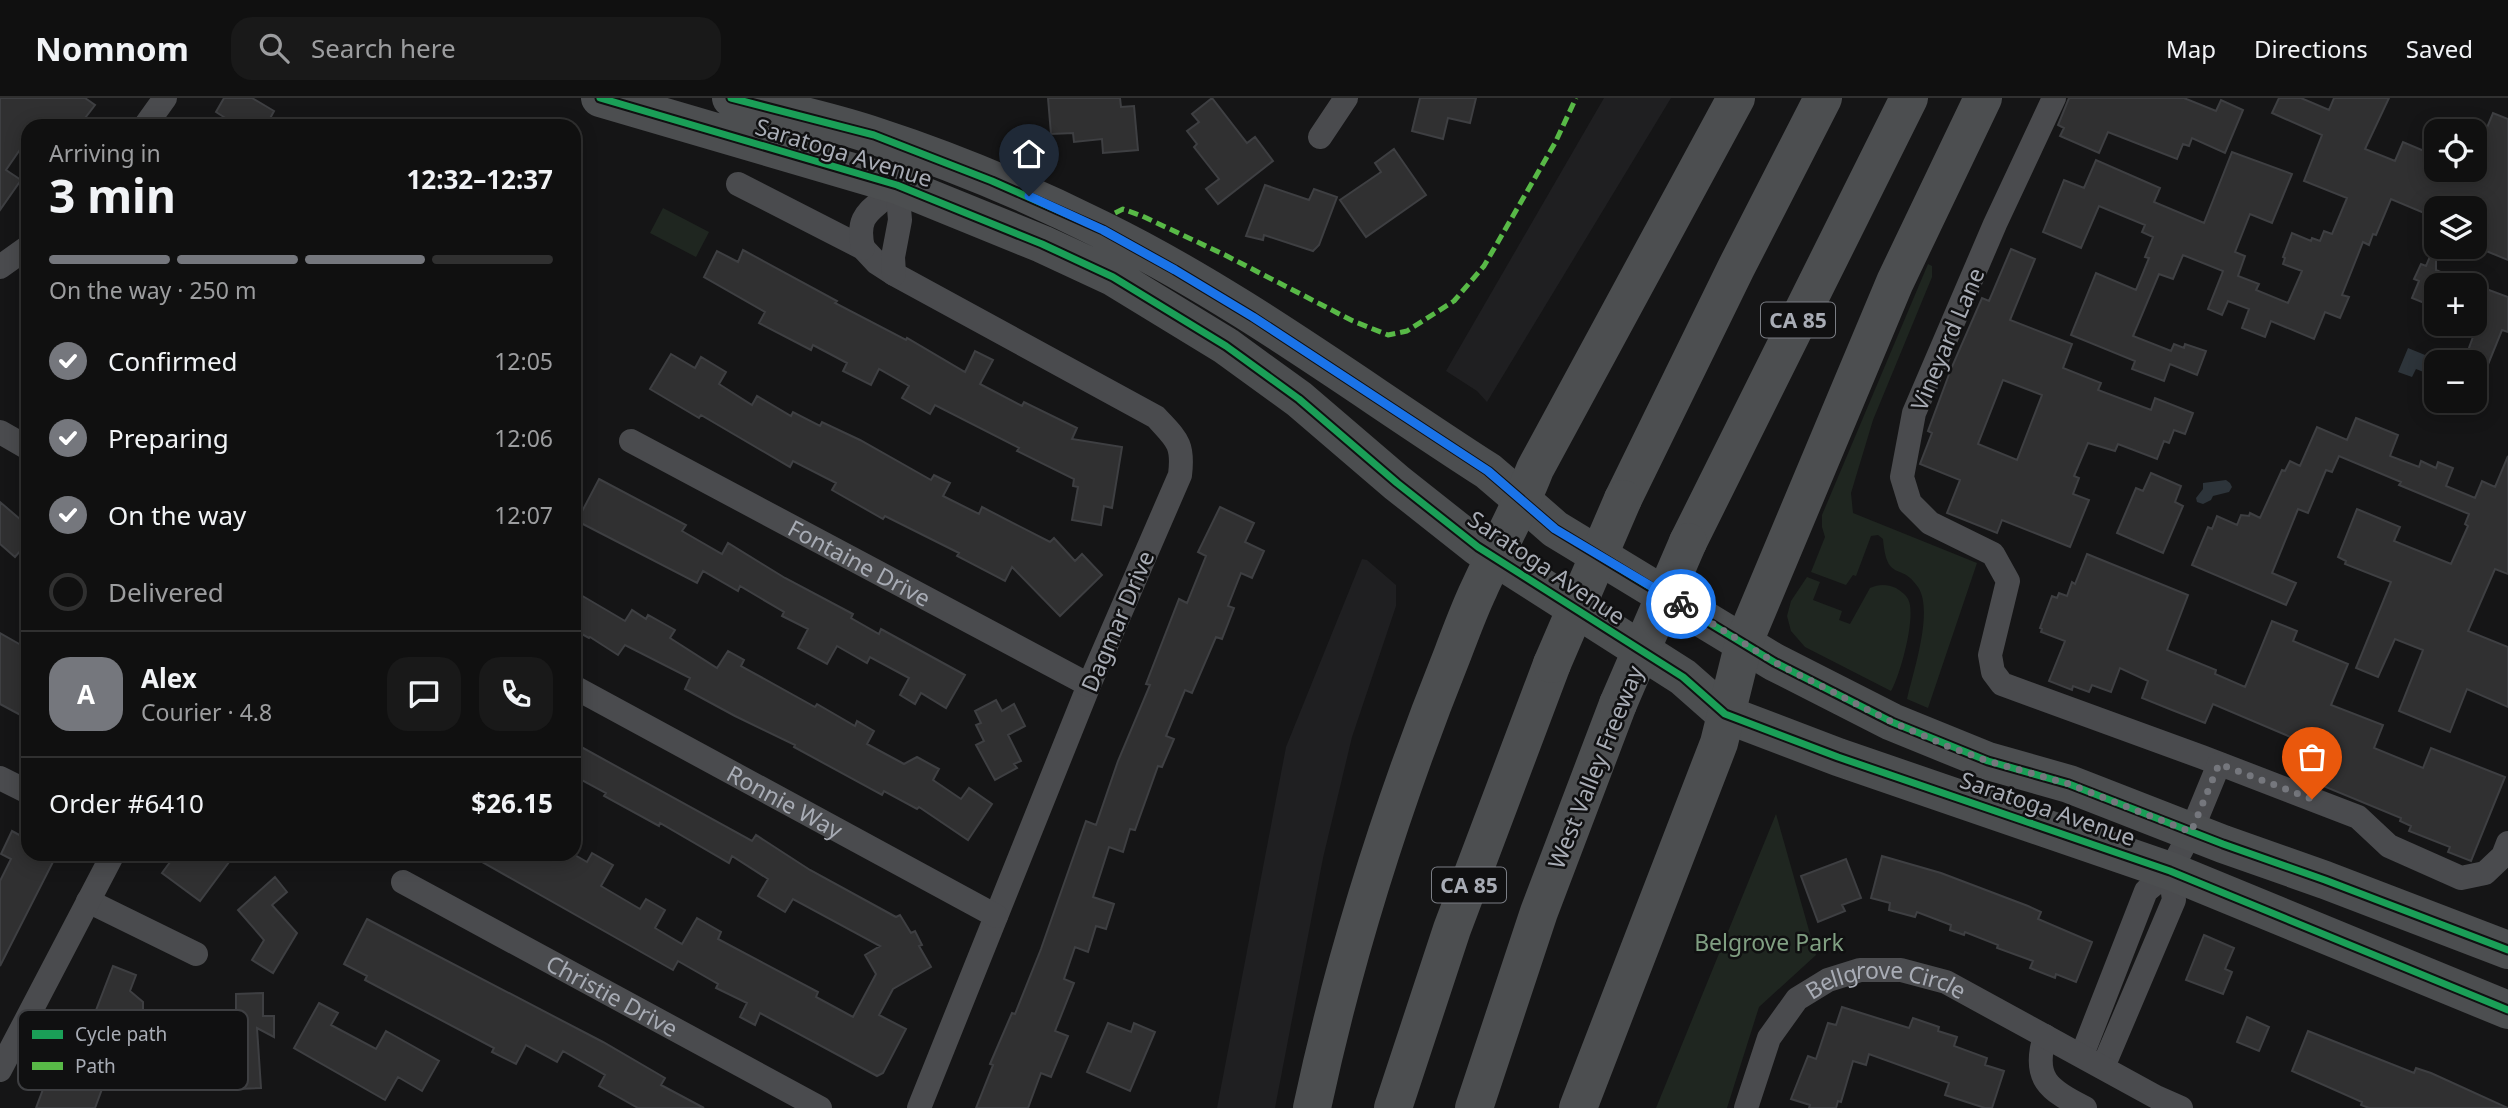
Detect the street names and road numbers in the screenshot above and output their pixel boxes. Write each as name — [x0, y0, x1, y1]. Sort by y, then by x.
street label: Saratoga Avenue — [752, 110, 936, 194]
street label: Vineyard Lane — [1902, 263, 1992, 415]
road number: CA 85 — [1761, 302, 1835, 338]
street label: Saratoga Avenue — [1462, 502, 1632, 632]
street label: Fontaine Drive — [783, 512, 937, 614]
street label: Dagmar Drive — [1073, 545, 1161, 697]
street label: West Valley Freeway — [1540, 660, 1651, 873]
street label: Ronnie Way — [721, 757, 849, 846]
street label: Saratoga Avenue — [1956, 763, 2140, 853]
road number: CA 85 — [1432, 868, 1506, 902]
street label: Christie Drive — [541, 947, 684, 1044]
street label: Bellgrove Circle — [1803, 984, 1969, 1012]

